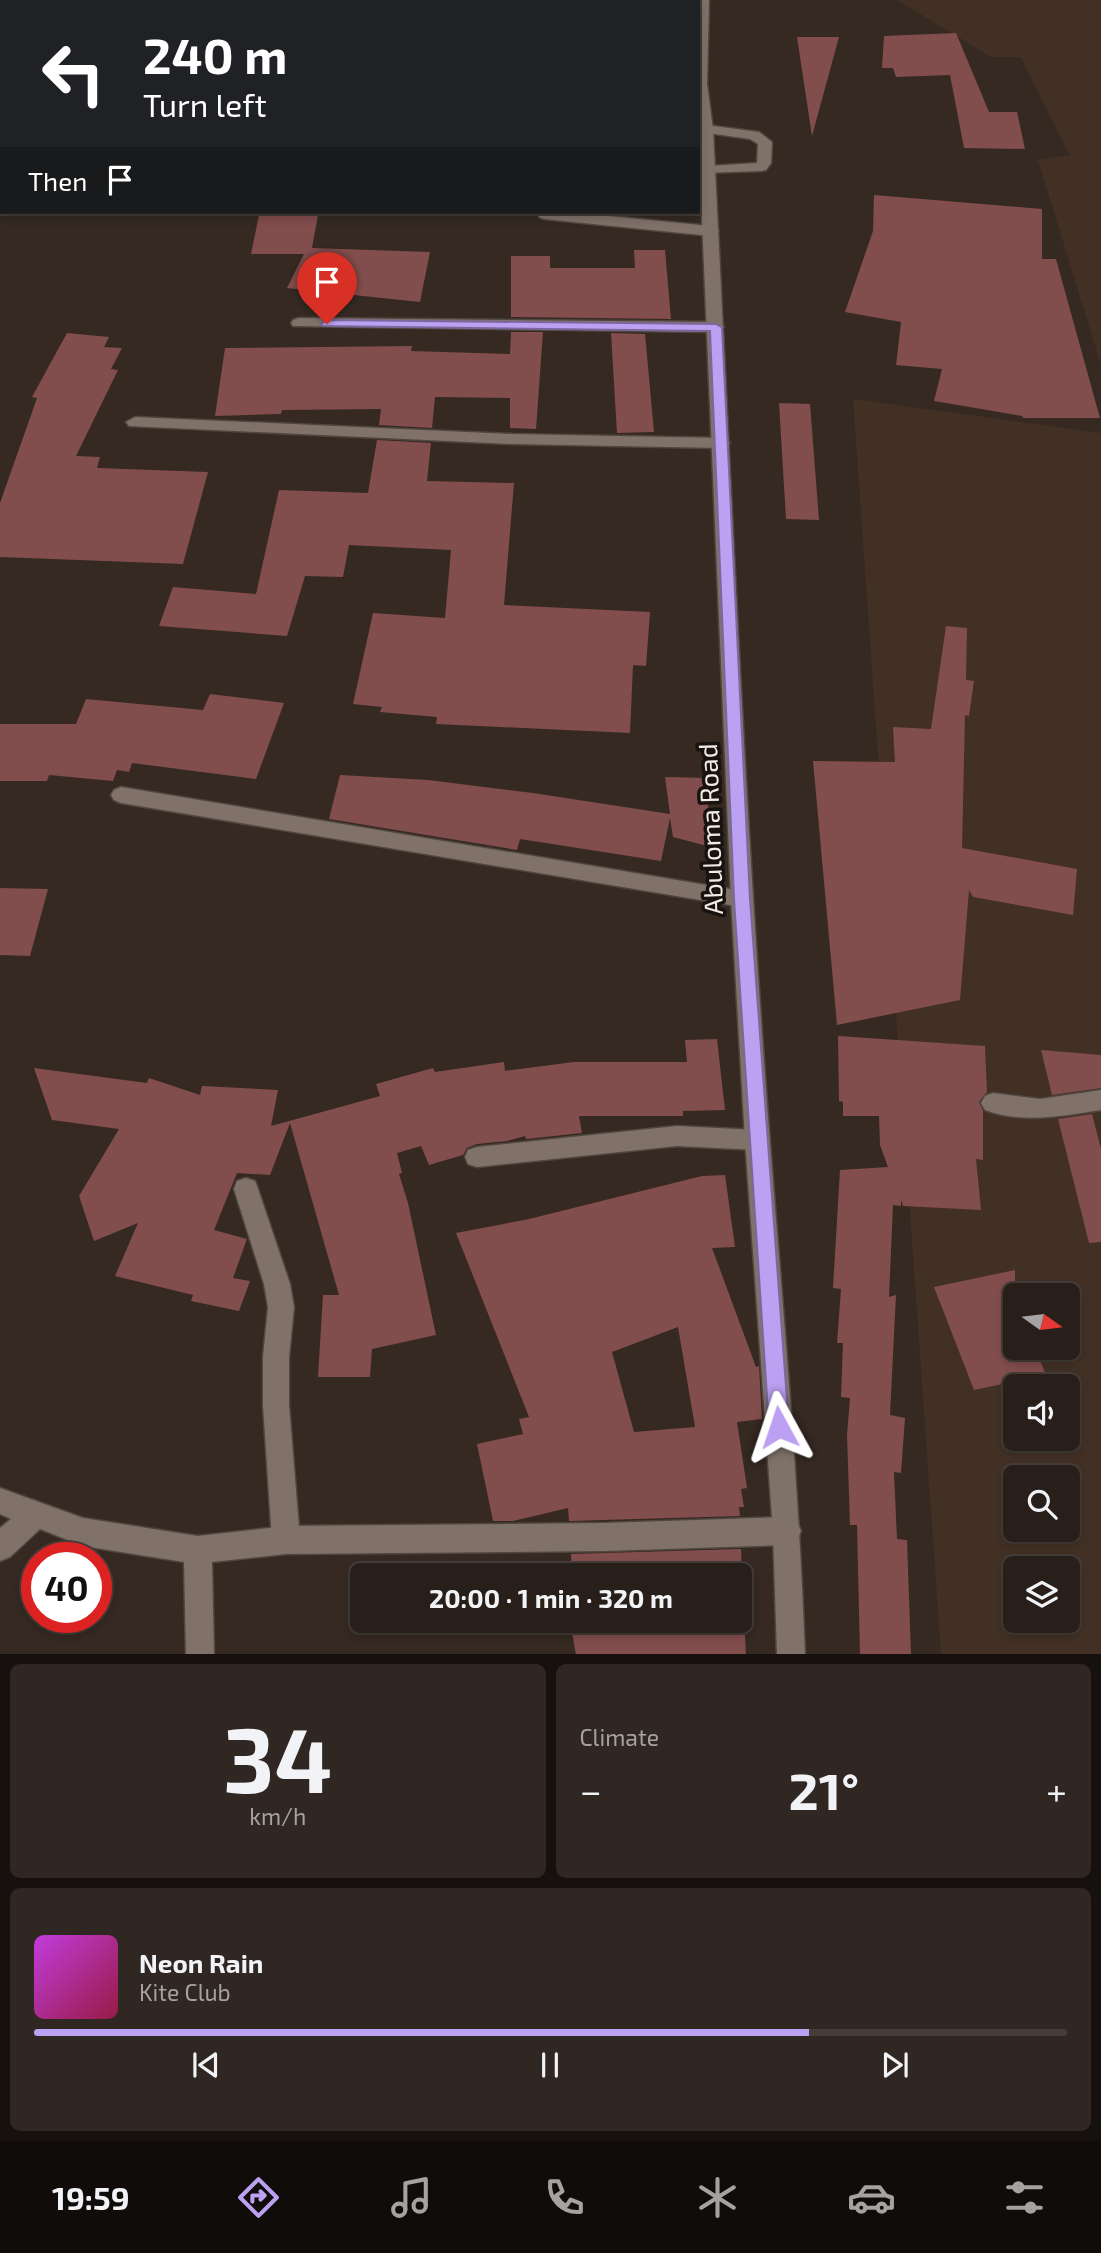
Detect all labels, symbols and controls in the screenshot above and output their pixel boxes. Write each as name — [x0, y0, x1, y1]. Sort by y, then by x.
text: 240 m — [143, 25, 287, 84]
icon: left — [28, 28, 119, 119]
text: Turn left — [143, 85, 267, 123]
icon: arrive — [101, 161, 139, 199]
text: Then — [28, 165, 87, 196]
pin — [297, 252, 357, 324]
icon: arrive — [308, 263, 346, 301]
street label: Abuloma Road — [691, 743, 728, 915]
north arrow — [1003, 1283, 1080, 1360]
map controls — [1003, 1283, 1080, 1633]
button: sound — [1003, 1374, 1080, 1451]
position arrow — [742, 1390, 816, 1464]
button: search — [1003, 1465, 1080, 1542]
speed limit sign: 40 — [21, 1542, 112, 1633]
button: layers — [1003, 1556, 1080, 1633]
text: 20:00 · 1 min · 320 m — [429, 1582, 673, 1613]
text: 34 — [223, 1702, 333, 1811]
text: Climate — [580, 1723, 659, 1751]
text: 21° — [789, 1758, 859, 1820]
text: − — [580, 1767, 602, 1813]
text: + — [1046, 1767, 1067, 1813]
text: km/h — [249, 1802, 306, 1830]
text: Neon Rain — [139, 1947, 263, 1978]
text: Kite Club — [139, 1978, 231, 2006]
icon: previous — [187, 2046, 225, 2084]
icon: pause — [531, 2046, 569, 2084]
icon: next — [876, 2046, 914, 2084]
icon: directions — [234, 2173, 283, 2222]
icon: music — [387, 2173, 436, 2222]
icon: phone — [540, 2173, 589, 2222]
icon: climate — [693, 2173, 742, 2222]
icon: car — [847, 2173, 896, 2222]
icon: filters — [1000, 2173, 1049, 2222]
text: 19:59 — [52, 2178, 130, 2216]

